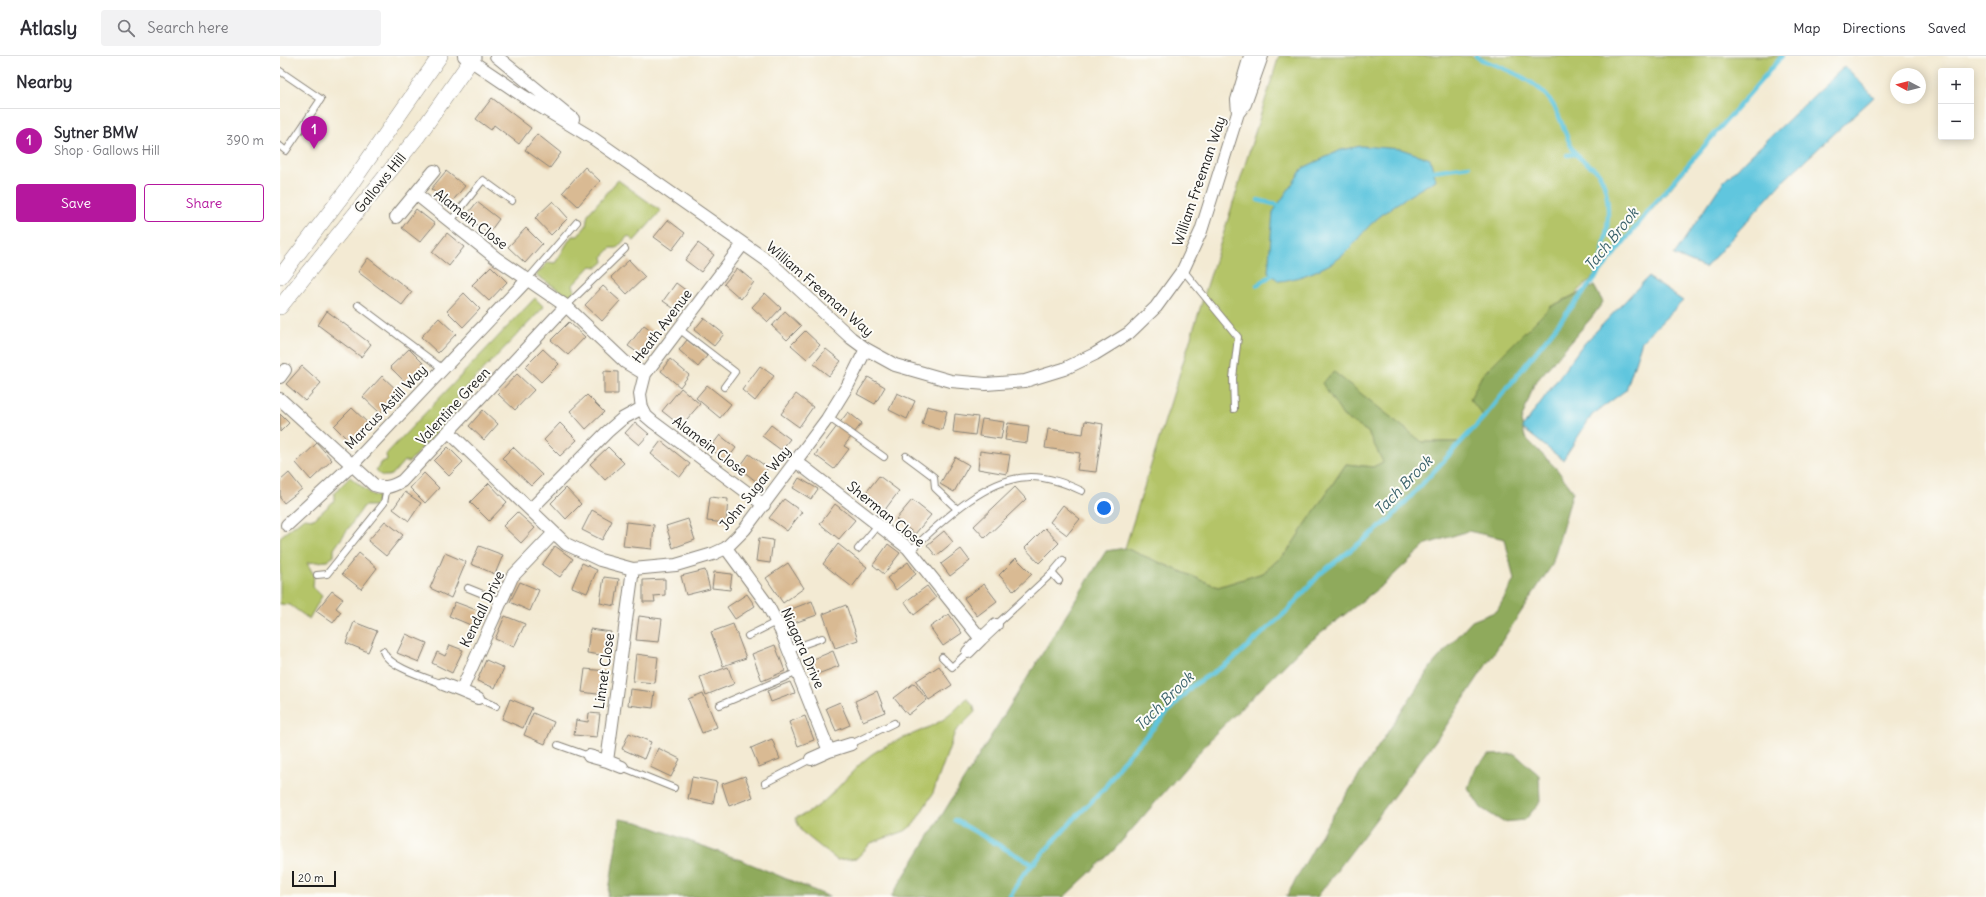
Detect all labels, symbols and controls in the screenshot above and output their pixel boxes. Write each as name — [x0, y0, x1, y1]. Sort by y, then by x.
search box — [101, 10, 381, 46]
text: Atlasly — [20, 16, 77, 40]
icon: search — [115, 17, 137, 39]
text: Search here — [147, 18, 229, 37]
text: Map — [1793, 19, 1820, 37]
text: Directions — [1842, 19, 1906, 37]
text: Saved — [1928, 19, 1966, 37]
north arrow — [1890, 68, 1926, 104]
map controls — [1938, 68, 1974, 140]
button: + — [1938, 68, 1974, 104]
text: Nearby — [16, 71, 72, 93]
button: − — [1938, 104, 1974, 140]
street label: William Freeman Way — [1168, 114, 1230, 248]
pin: 1 — [301, 116, 327, 149]
text: Sytner BMW — [54, 123, 138, 142]
text: 1 — [26, 132, 32, 149]
text: 390 m — [226, 132, 264, 149]
text: Shop · Gallows Hill — [54, 142, 160, 159]
street label: Gallows Hill — [350, 149, 410, 217]
button: Save — [16, 184, 136, 222]
button: Share — [144, 184, 264, 222]
street label: Alamein Close — [431, 185, 511, 253]
water label: Tach Brook — [1580, 203, 1643, 274]
street label: William Freeman Way — [763, 237, 877, 341]
street label: Heath Avenue — [628, 285, 696, 367]
street label: Marcus Astill Way — [341, 361, 431, 453]
street label: Valentine Green — [412, 363, 494, 449]
street label: Alamein Close — [669, 412, 751, 480]
street label: John Sugar Way — [715, 442, 795, 534]
water label: Tach Brook — [1370, 450, 1437, 519]
street label: Sherman Close — [843, 477, 929, 551]
your location — [1094, 498, 1114, 518]
street label: Kendall Drive — [456, 568, 508, 650]
street label: Niagara Drive — [777, 605, 829, 691]
street label: Linnet Close — [590, 632, 618, 710]
water label: Tach Brook — [1131, 667, 1198, 734]
scale bar — [292, 869, 336, 888]
text: 20 m — [298, 871, 324, 885]

